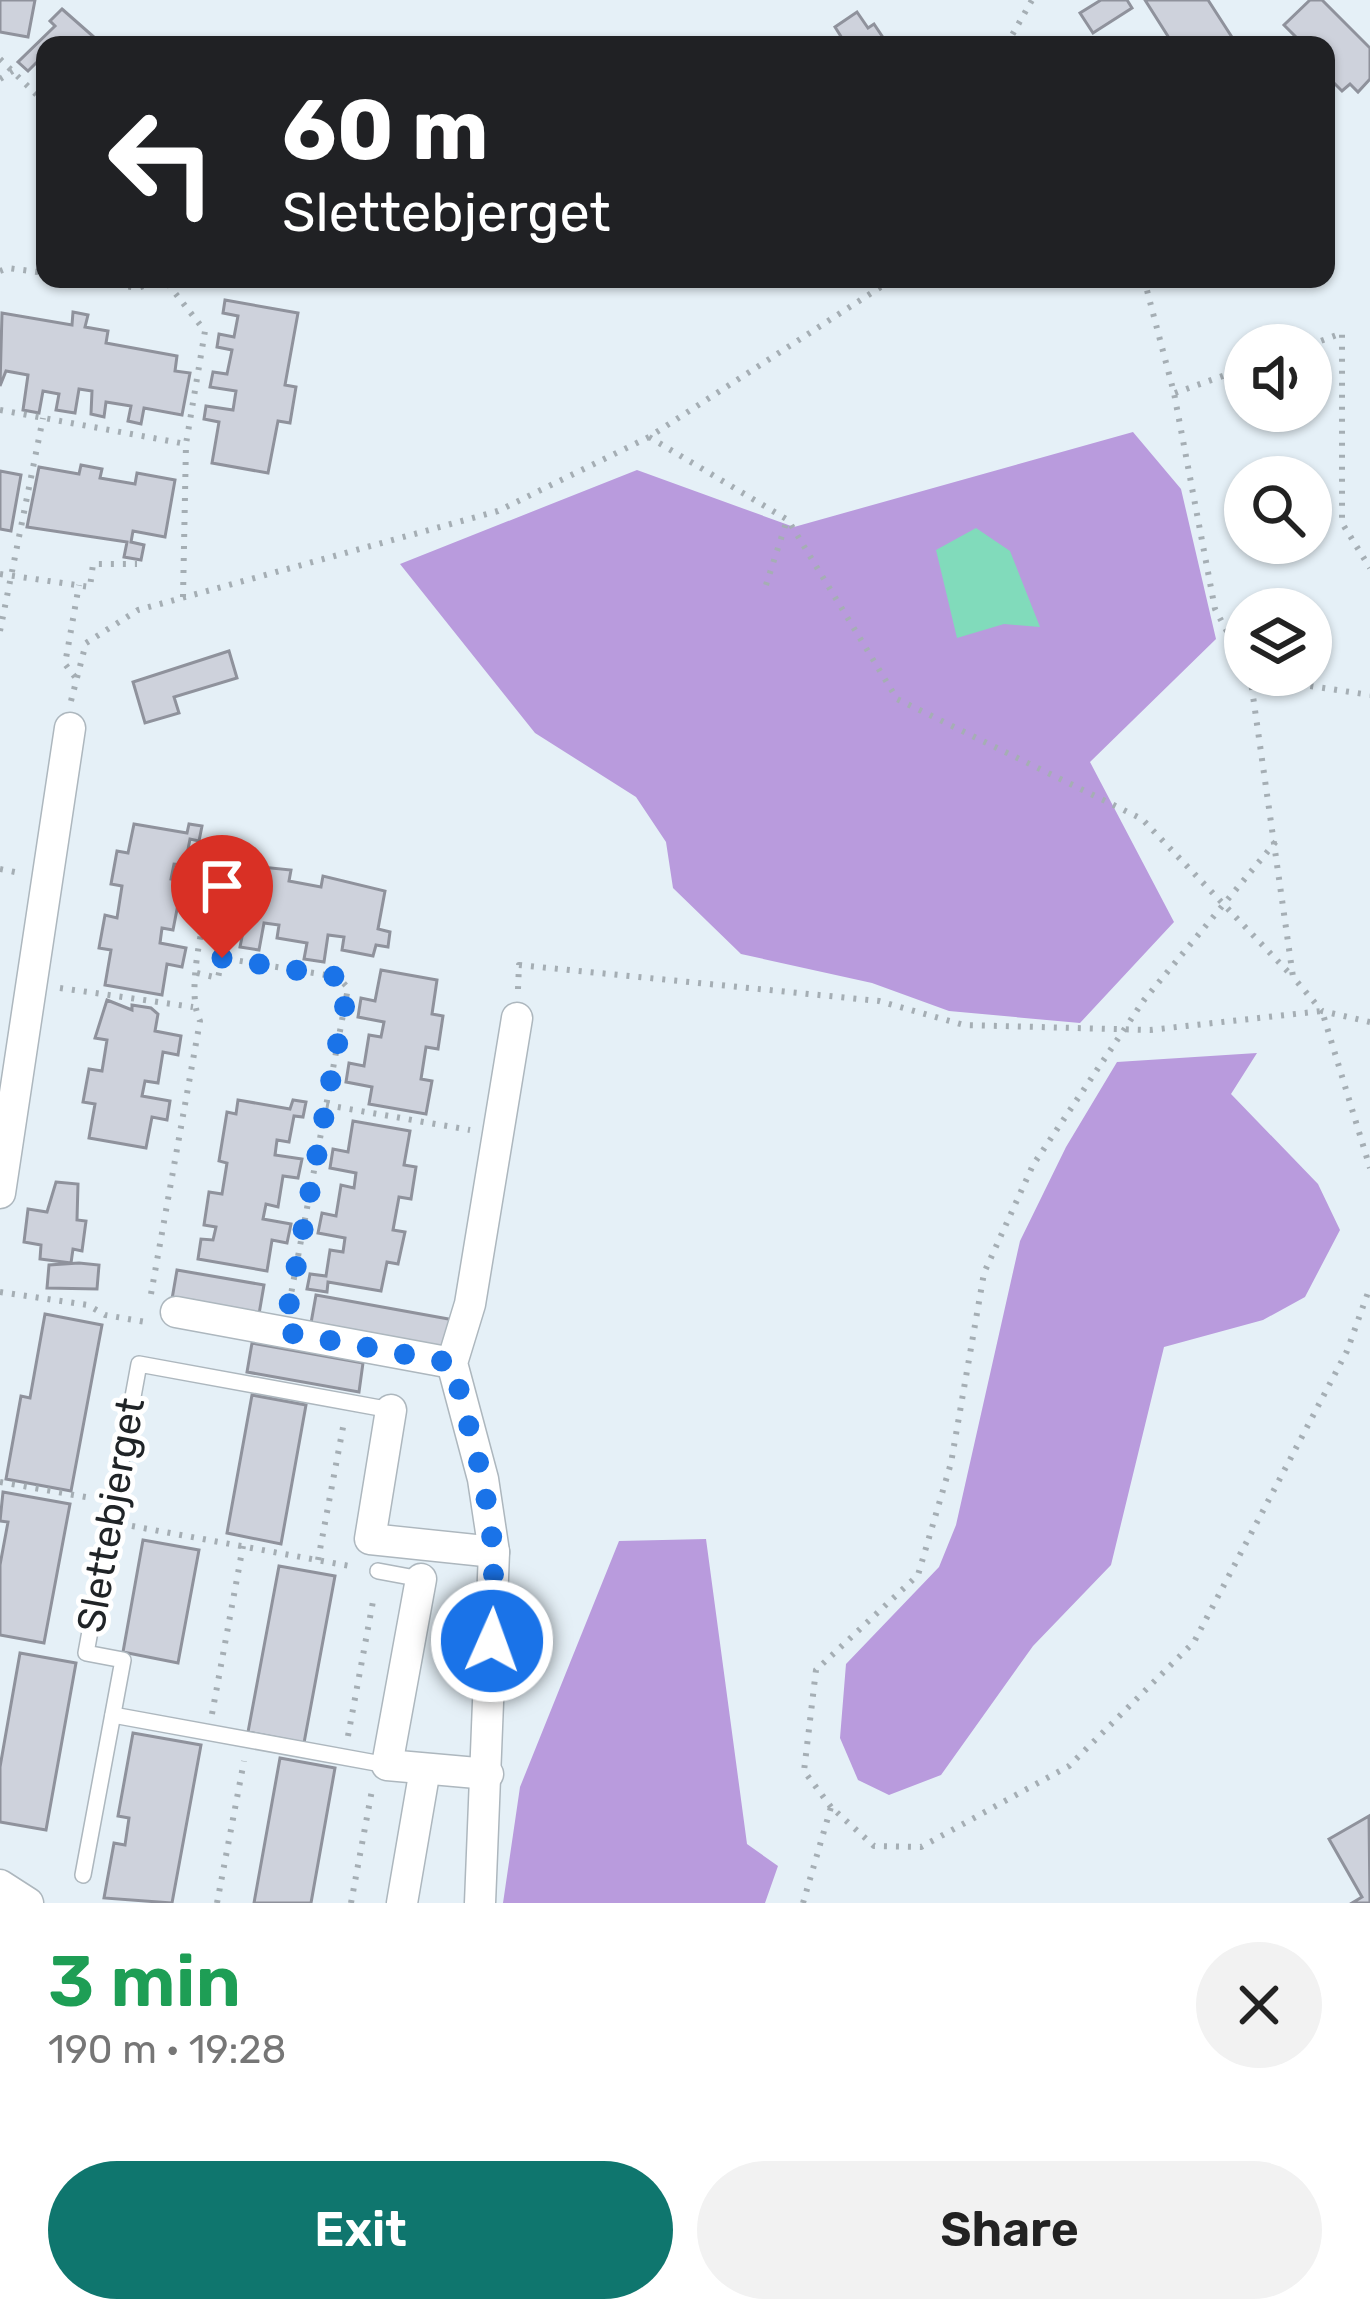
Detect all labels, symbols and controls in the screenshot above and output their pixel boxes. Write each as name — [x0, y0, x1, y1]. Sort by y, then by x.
text: 60 m — [282, 80, 489, 180]
icon: left — [84, 84, 240, 240]
text: Slettebjerget — [282, 181, 611, 245]
map controls — [1224, 324, 1332, 696]
button: sound — [1224, 324, 1332, 432]
button: search — [1224, 456, 1332, 564]
button: layers — [1224, 588, 1332, 696]
pin — [171, 835, 273, 958]
icon: arrive — [189, 853, 255, 919]
street label: Slettebjerget — [68, 1394, 154, 1636]
position arrow — [429, 1578, 555, 1704]
text: 3 min — [48, 1939, 241, 2024]
button: close — [1196, 1942, 1322, 2068]
text: 190 m · 19:28 — [48, 2027, 286, 2073]
button: Exit — [48, 2161, 673, 2299]
button: Share — [697, 2161, 1322, 2299]

